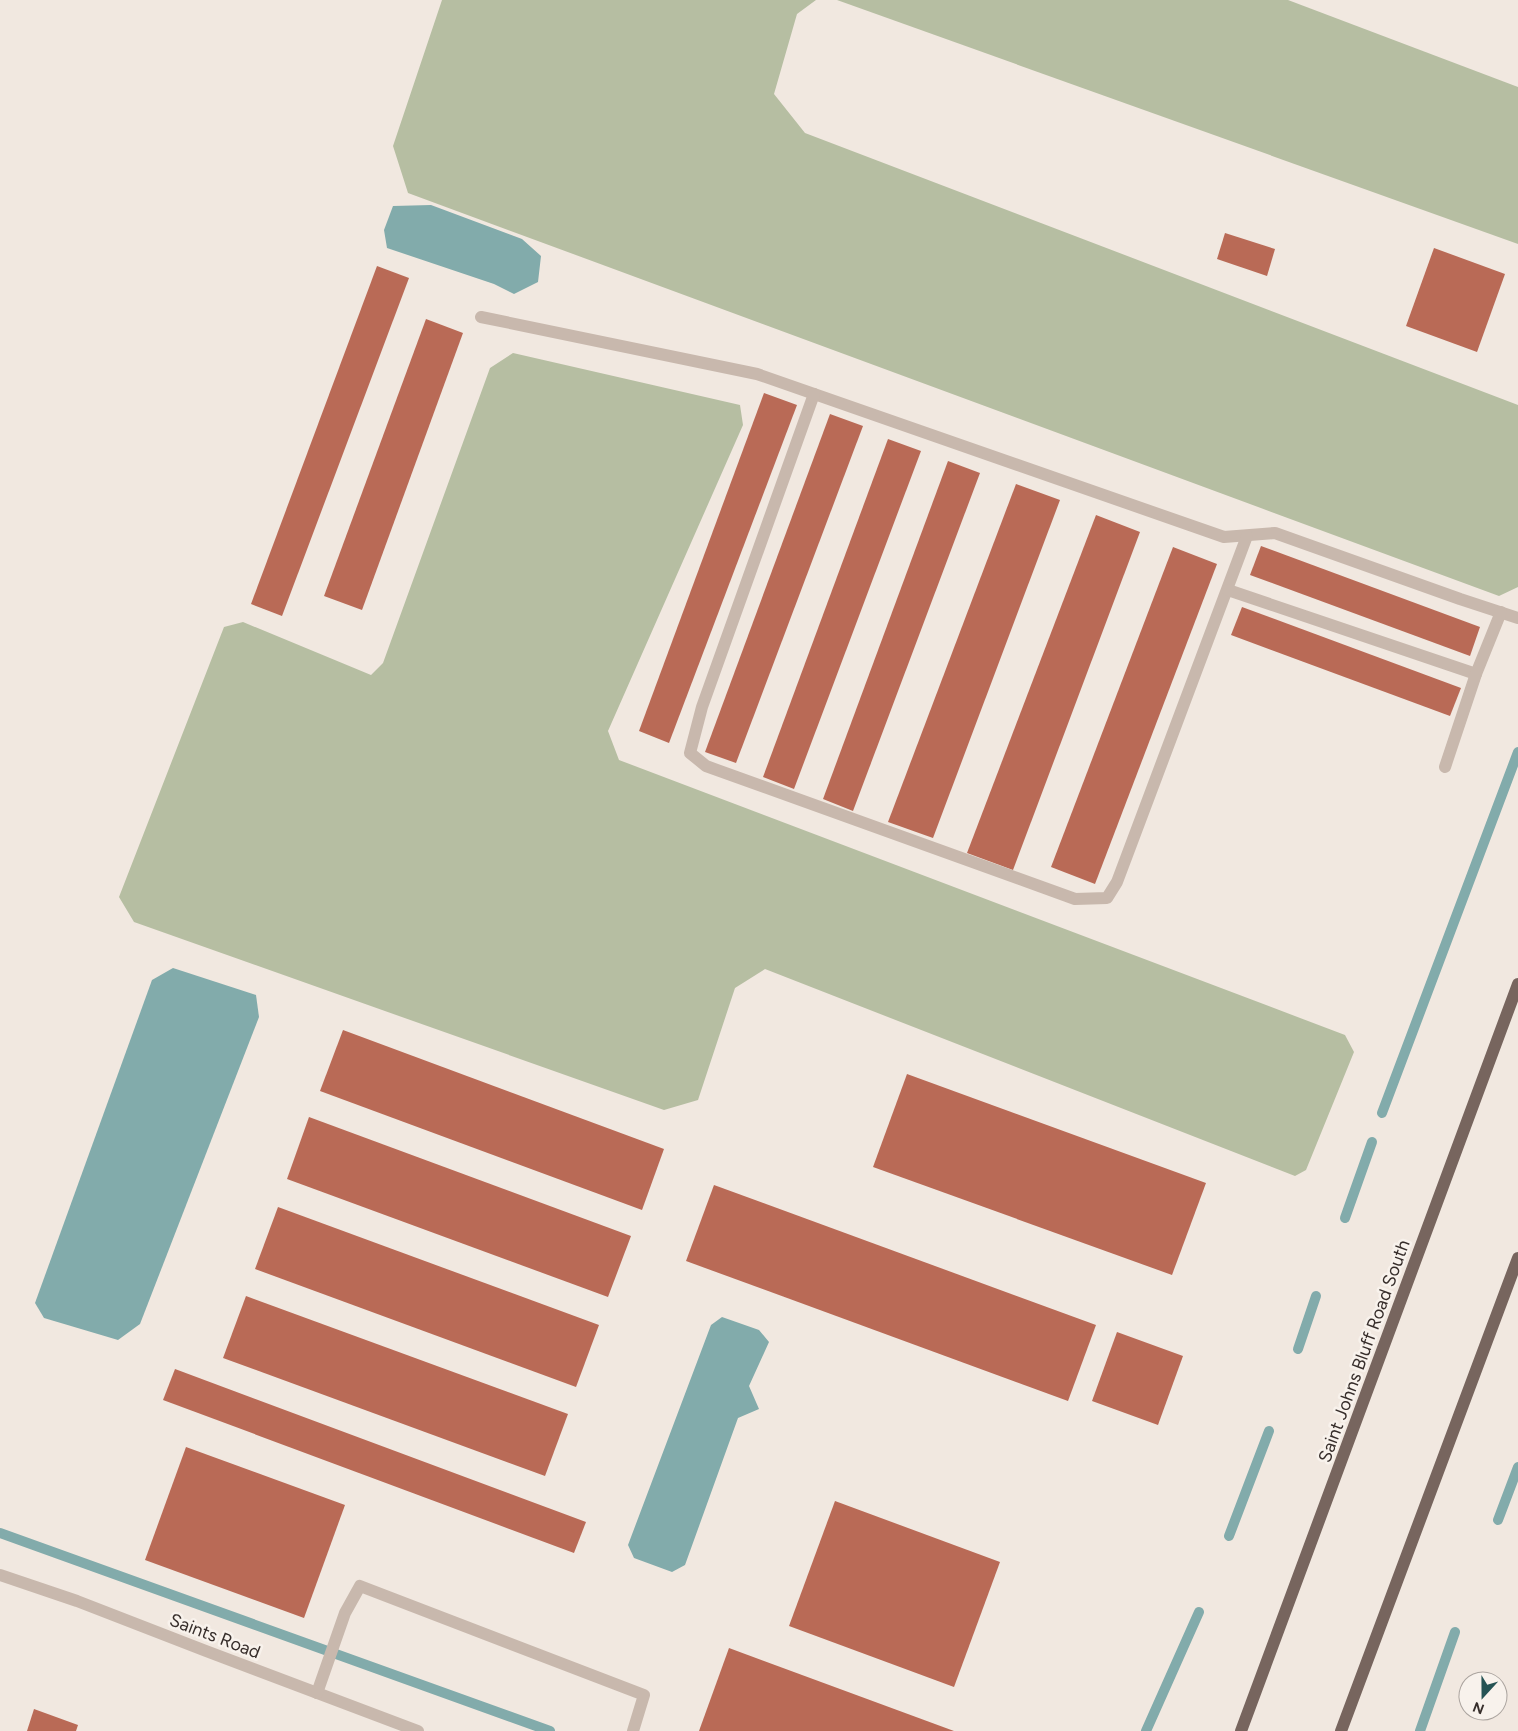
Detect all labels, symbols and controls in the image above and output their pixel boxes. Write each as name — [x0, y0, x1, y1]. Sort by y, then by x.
street label: Saint Johns Bluff Road South — [1313, 1237, 1415, 1465]
street label: Saints Road — [166, 1609, 264, 1663]
north arrow — [1458, 1671, 1508, 1721]
text: N — [1470, 1698, 1487, 1718]

